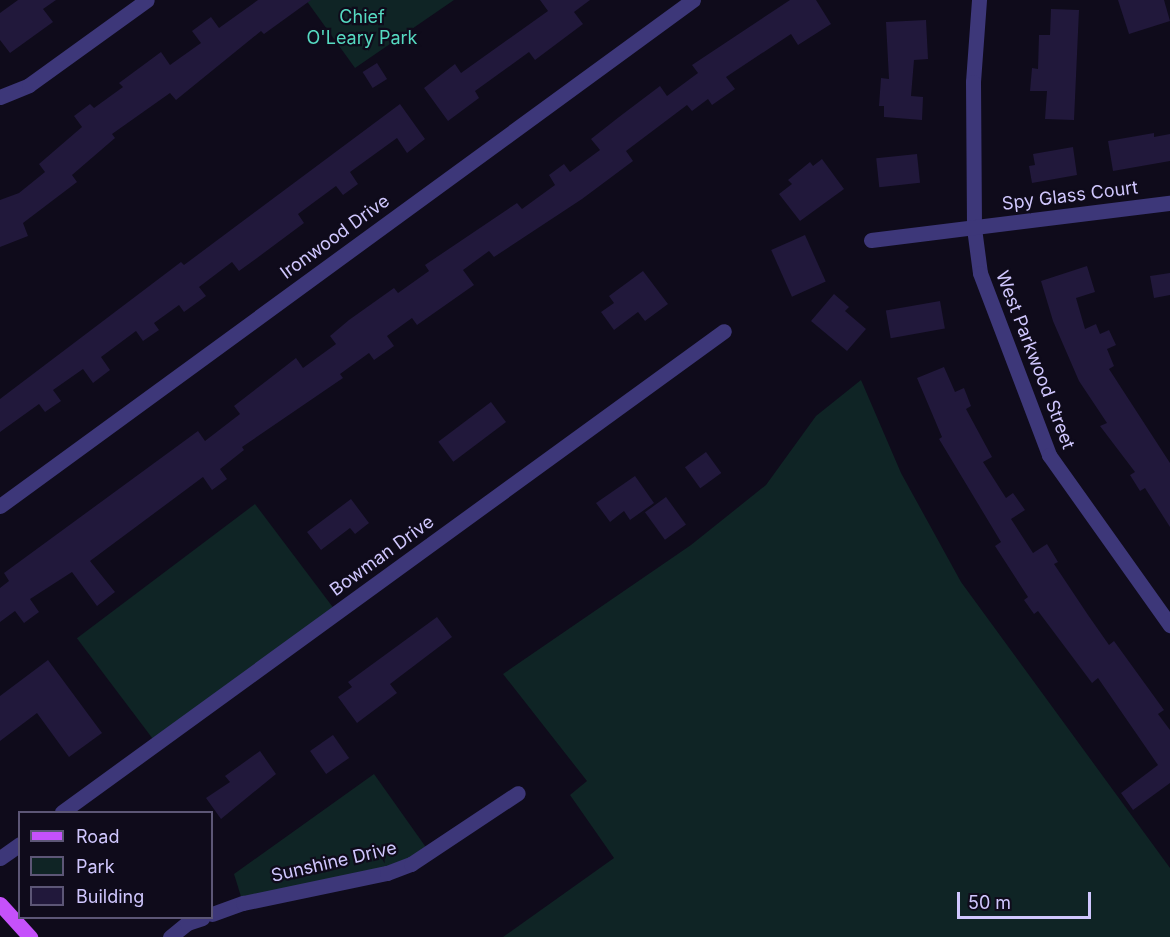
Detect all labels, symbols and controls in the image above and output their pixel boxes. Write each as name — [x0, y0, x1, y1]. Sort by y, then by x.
park label: Chief O'Leary Park — [307, 7, 417, 50]
street label: Spy Glass Court — [1001, 177, 1139, 215]
street label: Ironwood Drive — [276, 190, 394, 284]
street label: West Parkwood Street — [991, 268, 1079, 452]
street label: Bowman Drive — [326, 511, 438, 601]
legend — [18, 811, 213, 919]
text: Road — [76, 826, 119, 847]
street label: Sunshine Drive — [269, 837, 399, 887]
text: Park — [76, 856, 115, 877]
scale bar — [960, 880, 1094, 918]
text: Building — [76, 886, 144, 907]
text: 50 m — [968, 892, 1011, 913]

